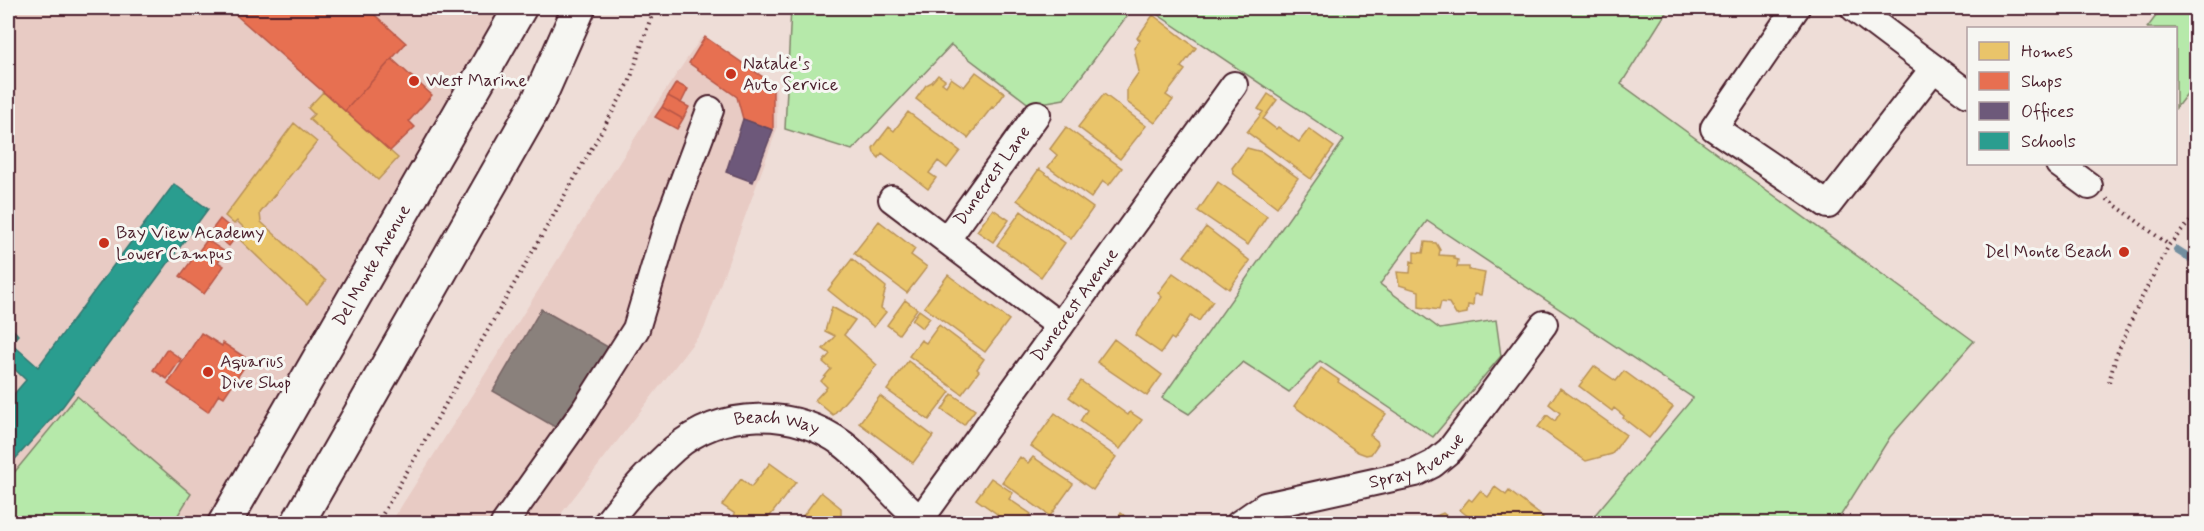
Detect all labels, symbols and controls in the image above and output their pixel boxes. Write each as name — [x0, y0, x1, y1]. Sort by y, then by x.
legend — [1967, 27, 2177, 165]
text: Homes — [2021, 40, 2073, 64]
place label: Natalie's Auto Service — [743, 52, 838, 97]
marker: Natalie's Auto Service — [724, 67, 738, 81]
place label: West Marine — [426, 69, 527, 93]
text: Shops — [2021, 70, 2062, 94]
marker: West Marine — [407, 74, 421, 88]
text: Offices — [2021, 100, 2074, 124]
street label: Dunecrest Lane — [949, 121, 1037, 230]
text: Schools — [2021, 130, 2076, 154]
street label: Del Monte Avenue — [328, 200, 417, 331]
place label: Bay View Academy Lower Campus — [116, 221, 265, 266]
marker: Bay View Academy Lower Campus — [97, 236, 111, 250]
place label: Del Monte Beach — [1984, 240, 2112, 264]
street label: Dunecrest Avenue — [1026, 243, 1124, 367]
marker: Del Monte Beach — [2117, 245, 2131, 259]
place label: Aquarius Dive Shop — [220, 350, 291, 395]
marker: Aquarius Dive Shop — [201, 365, 215, 379]
street label: Beach Way — [732, 405, 823, 441]
street label: Spray Avenue — [1367, 428, 1471, 495]

